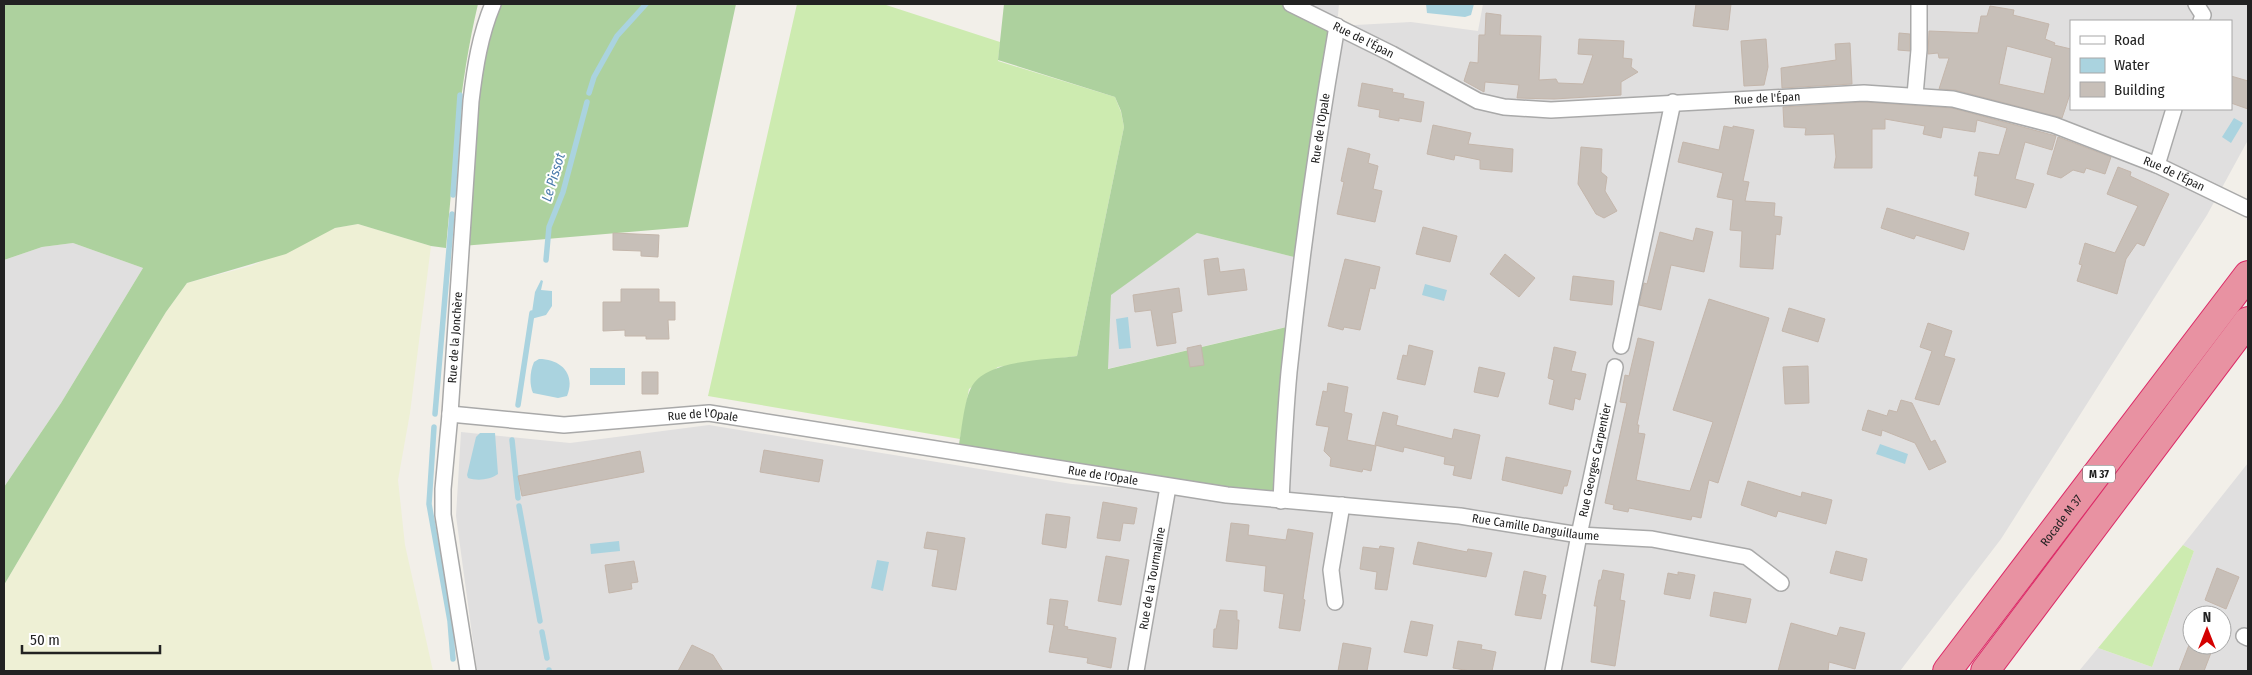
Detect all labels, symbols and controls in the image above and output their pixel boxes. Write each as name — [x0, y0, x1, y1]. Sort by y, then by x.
street label: Rue de l'Épan — [1331, 19, 1396, 61]
legend — [2070, 20, 2232, 110]
text: Road — [2114, 31, 2145, 49]
text: Water — [2114, 56, 2150, 74]
text: Building — [2114, 81, 2165, 99]
street label: Rue de l'Épan — [1734, 89, 1801, 107]
street label: Rue de l'Opale — [1308, 92, 1333, 164]
water label: Le Pissot — [538, 150, 569, 204]
street label: Rue de l'Épan — [2141, 153, 2207, 194]
street label: Rue de la Jonchère — [445, 291, 465, 384]
street label: Rue Georges Carpentier — [1576, 401, 1614, 518]
street label: Rue de l'Opale — [667, 406, 739, 425]
street label: Rue de l'Opale — [1067, 463, 1139, 488]
road number: M 37 — [2083, 466, 2115, 482]
street label: Rocade M 37 — [2038, 492, 2085, 549]
street label: Rue Camille Danguillaume — [1471, 511, 1600, 543]
street label: Rue de la Tourmaline — [1136, 526, 1168, 631]
north arrow — [2182, 605, 2232, 655]
text: N — [2203, 609, 2211, 626]
scale bar — [22, 622, 160, 654]
text: 50 m — [30, 631, 60, 649]

